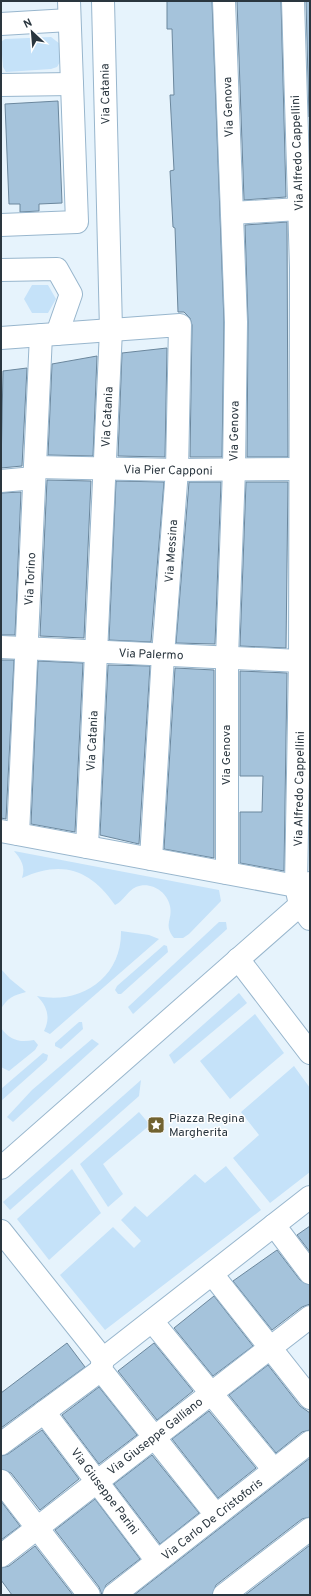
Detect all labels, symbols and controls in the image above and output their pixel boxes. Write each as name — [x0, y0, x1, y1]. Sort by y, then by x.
north arrow — [12, 12, 52, 52]
text: N — [21, 16, 35, 32]
street label: Via Catania — [97, 63, 115, 125]
street label: Via Genova — [220, 76, 238, 138]
street label: Via Alfredo Cappellini — [288, 95, 308, 211]
street label: Via Catania — [98, 386, 118, 448]
street label: Via Genova — [226, 401, 244, 461]
street label: Via Pier Capponi — [123, 462, 213, 480]
street label: Via Messina — [162, 519, 182, 583]
street label: Via Torino — [22, 552, 40, 606]
street label: Via Palermo — [118, 646, 184, 664]
street label: Via Catania — [83, 710, 103, 772]
street label: Via Genova — [219, 725, 235, 785]
street label: Via Alfredo Cappellini — [291, 731, 309, 847]
place label: Piazza Regina Margherita — [169, 1111, 244, 1141]
place icon: Piazza Regina Margherita — [146, 1115, 166, 1135]
street label: Via Giuseppe Galliano — [105, 1394, 207, 1479]
street label: Via Giuseppe Parini — [66, 1445, 142, 1538]
street label: Via Carlo De Cristoforis — [159, 1475, 267, 1564]

